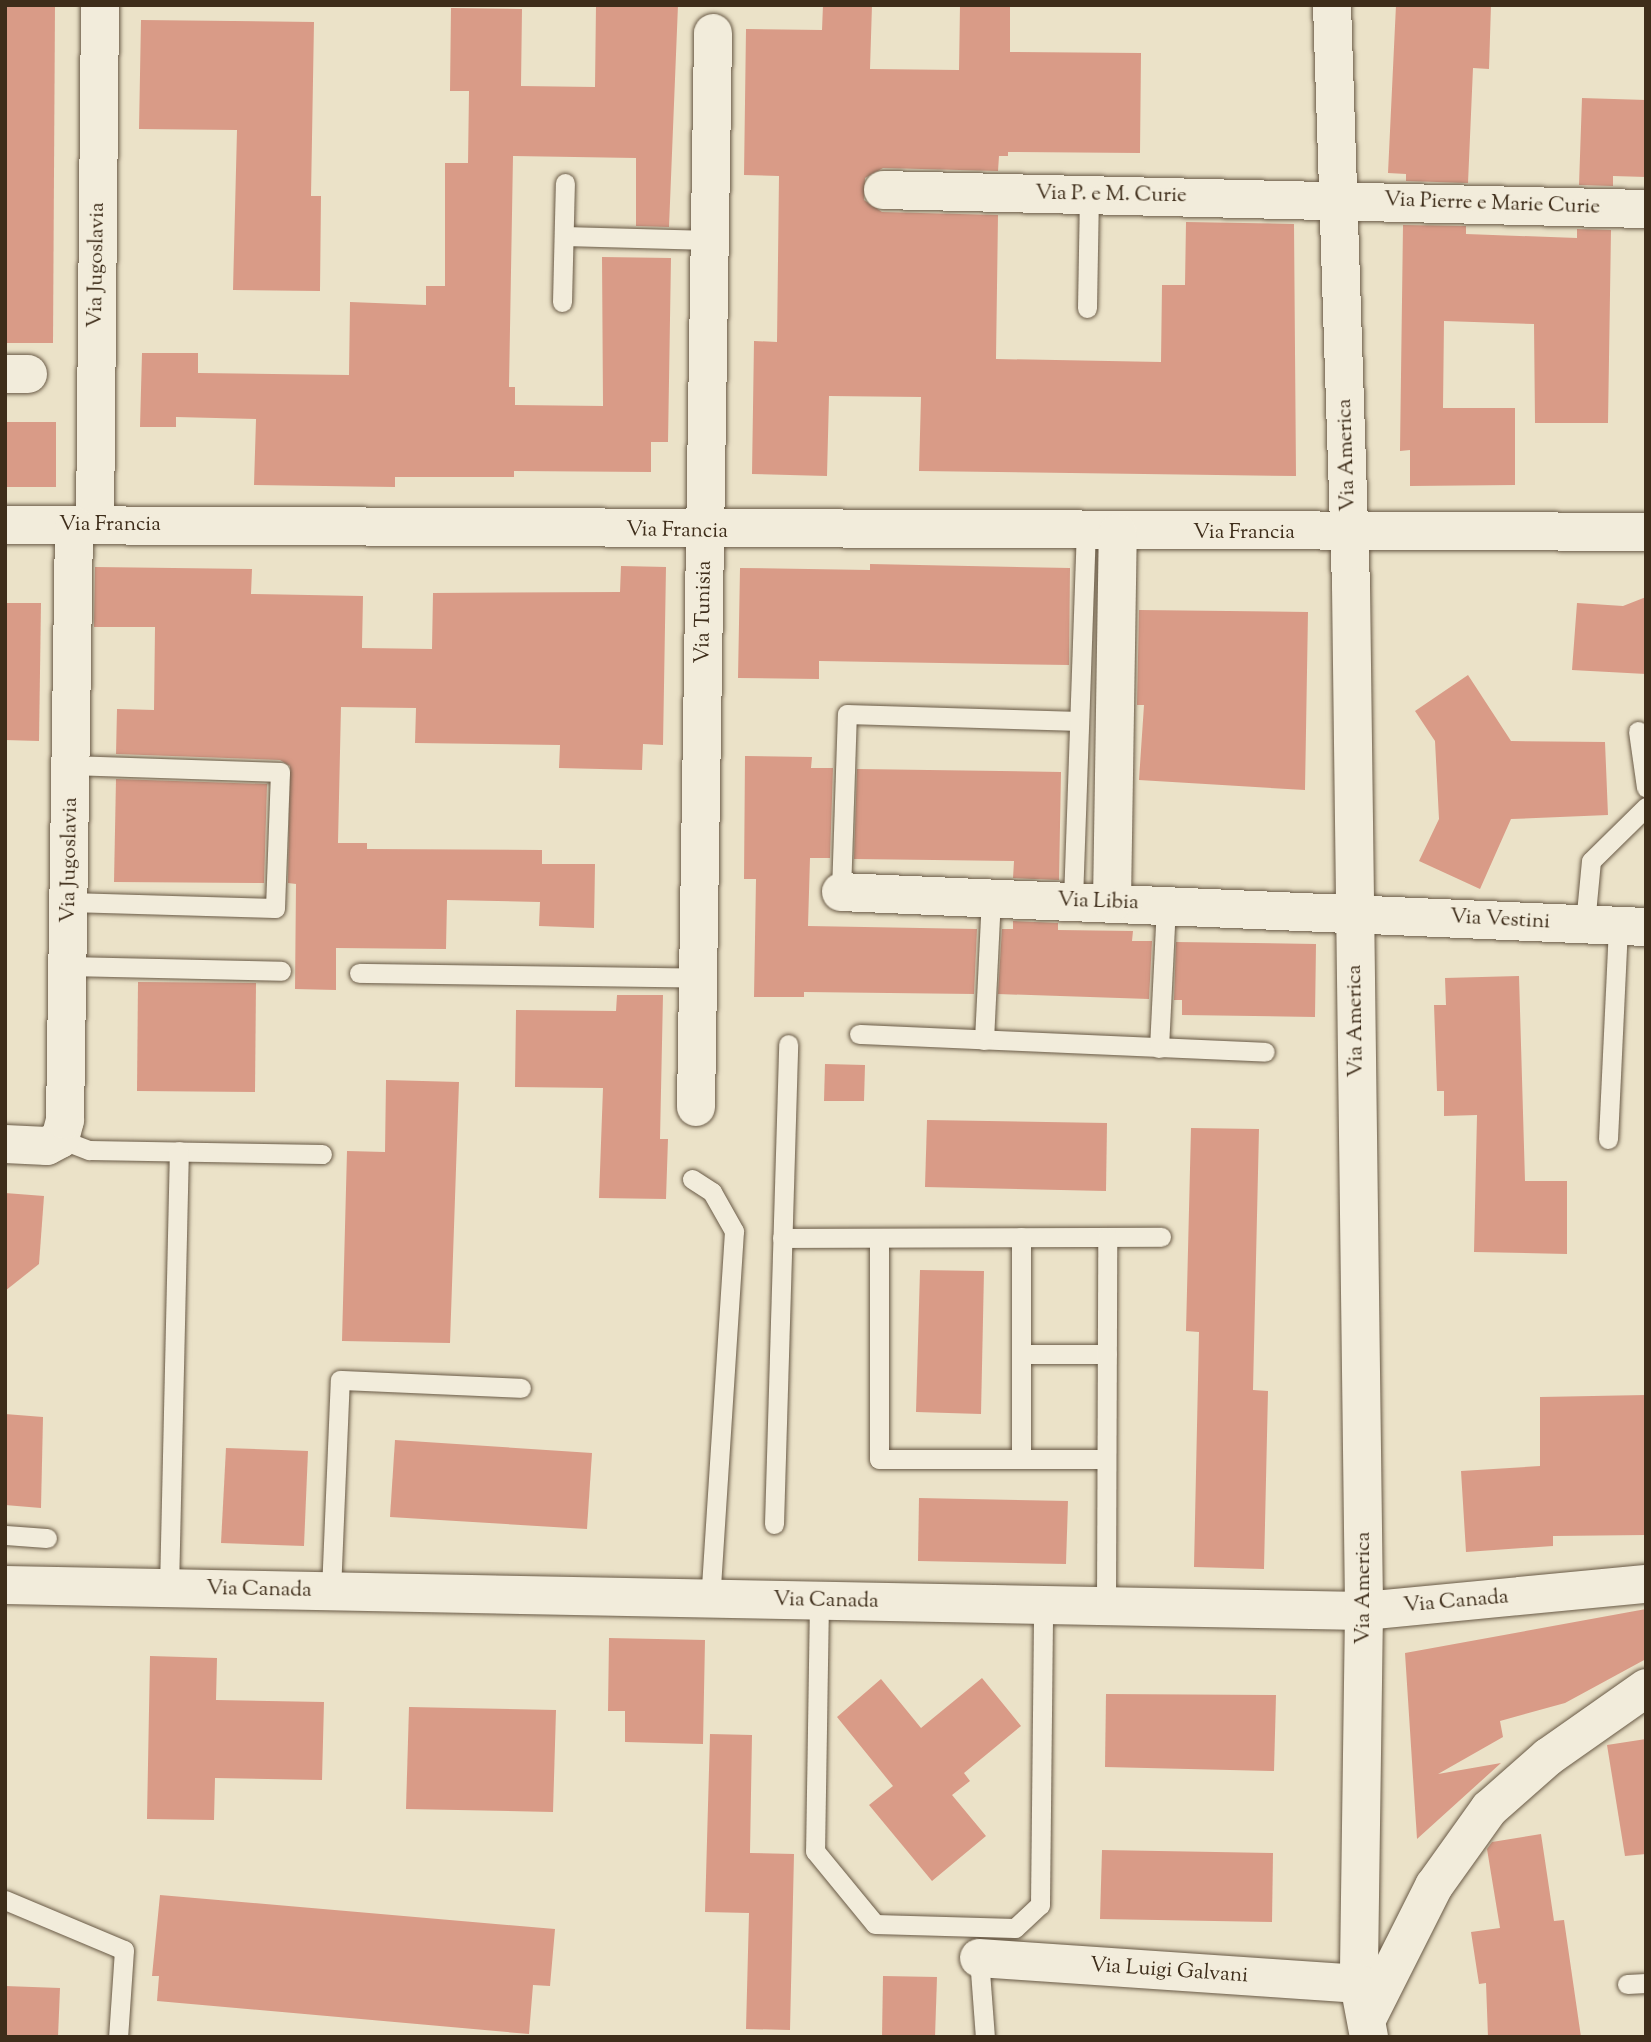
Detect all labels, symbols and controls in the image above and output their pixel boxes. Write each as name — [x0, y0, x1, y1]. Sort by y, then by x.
street label: Via P. e M. Curie — [1035, 181, 1187, 209]
street label: Via Pierre e Marie Curie — [1384, 188, 1600, 220]
street label: Via Jugoslavia — [83, 202, 111, 328]
street label: Via America — [1332, 398, 1362, 512]
street label: Via Francia — [59, 512, 161, 538]
street label: Via Francia — [626, 518, 728, 544]
street label: Via Francia — [1193, 520, 1295, 546]
street label: Via Tunisia — [691, 560, 717, 664]
street label: Via Jugoslavia — [56, 797, 84, 923]
street label: Via Libia — [1057, 888, 1139, 916]
street label: Via Vestini — [1449, 905, 1551, 935]
street label: Via America — [1342, 964, 1370, 1078]
street label: Via America — [1351, 1532, 1377, 1644]
street label: Via Canada — [206, 1576, 312, 1604]
street label: Via Canada — [1402, 1585, 1510, 1619]
street label: Via Canada — [773, 1587, 879, 1615]
street label: Via Luigi Galvani — [1089, 1953, 1249, 1989]

